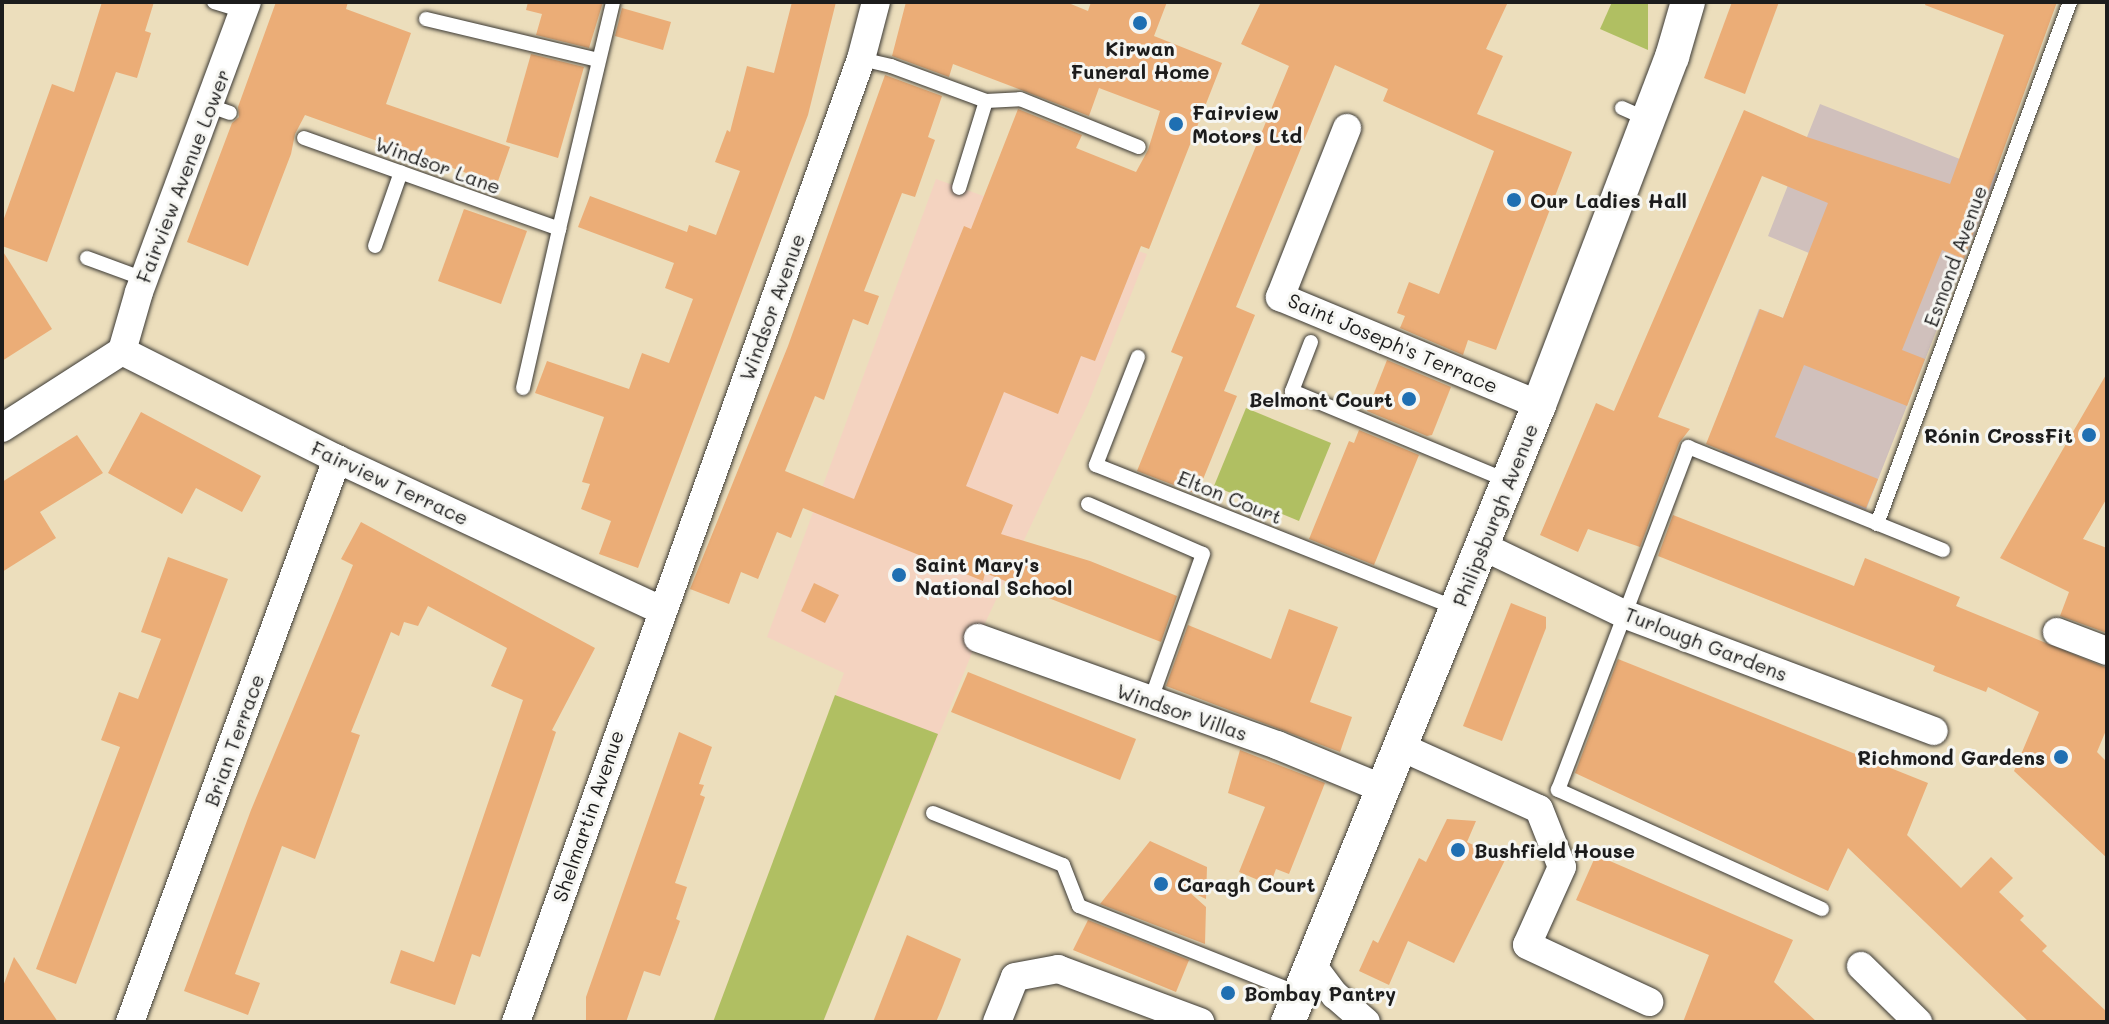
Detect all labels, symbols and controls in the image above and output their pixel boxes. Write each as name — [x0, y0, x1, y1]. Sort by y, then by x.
marker: Kirwan Funeral Home — [1131, 14, 1149, 32]
place label: Kirwan Funeral Home — [1070, 36, 1210, 83]
street label: Fairview Avenue Lower — [131, 66, 235, 286]
place label: Fairview Motors Ltd — [1192, 100, 1302, 147]
marker: Fairview Motors Ltd — [1167, 115, 1185, 133]
street label: Windsor Lane — [372, 131, 504, 199]
street label: Esmond Avenue — [1918, 182, 1992, 330]
place label: Our Ladies Hall — [1530, 188, 1687, 212]
marker: Our Ladies Hall — [1505, 191, 1523, 209]
street label: Windsor Avenue — [734, 230, 810, 384]
street label: Saint Joseph's Terrace — [1285, 288, 1501, 398]
place label: Belmont Court — [1249, 387, 1393, 411]
marker: Belmont Court — [1400, 390, 1418, 408]
street label: Philipsburgh Avenue — [1447, 420, 1543, 610]
place label: Rónin CrossFit — [1924, 423, 2073, 447]
marker: Rónin CrossFit — [2080, 426, 2098, 444]
street label: Fairview Terrace — [307, 436, 473, 530]
street label: Elton Court — [1174, 465, 1286, 529]
place label: Saint Mary's National School — [915, 552, 1072, 599]
marker: Saint Mary's National School — [890, 566, 908, 584]
street label: Turlough Gardens — [1621, 602, 1791, 686]
street label: Brian Terrace — [199, 671, 269, 809]
street label: Windsor Villas — [1113, 678, 1251, 746]
street label: Shelmartin Avenue — [547, 727, 629, 905]
place label: Richmond Gardens — [1857, 745, 2045, 769]
marker: Richmond Gardens — [2052, 748, 2070, 766]
place label: Bushfield House — [1474, 838, 1635, 862]
marker: Bushfield House — [1449, 841, 1467, 859]
place label: Caragh Court — [1177, 872, 1315, 896]
marker: Caragh Court — [1152, 875, 1170, 893]
place label: Bombay Pantry — [1244, 981, 1396, 1005]
marker: Bombay Pantry — [1219, 984, 1237, 1002]

